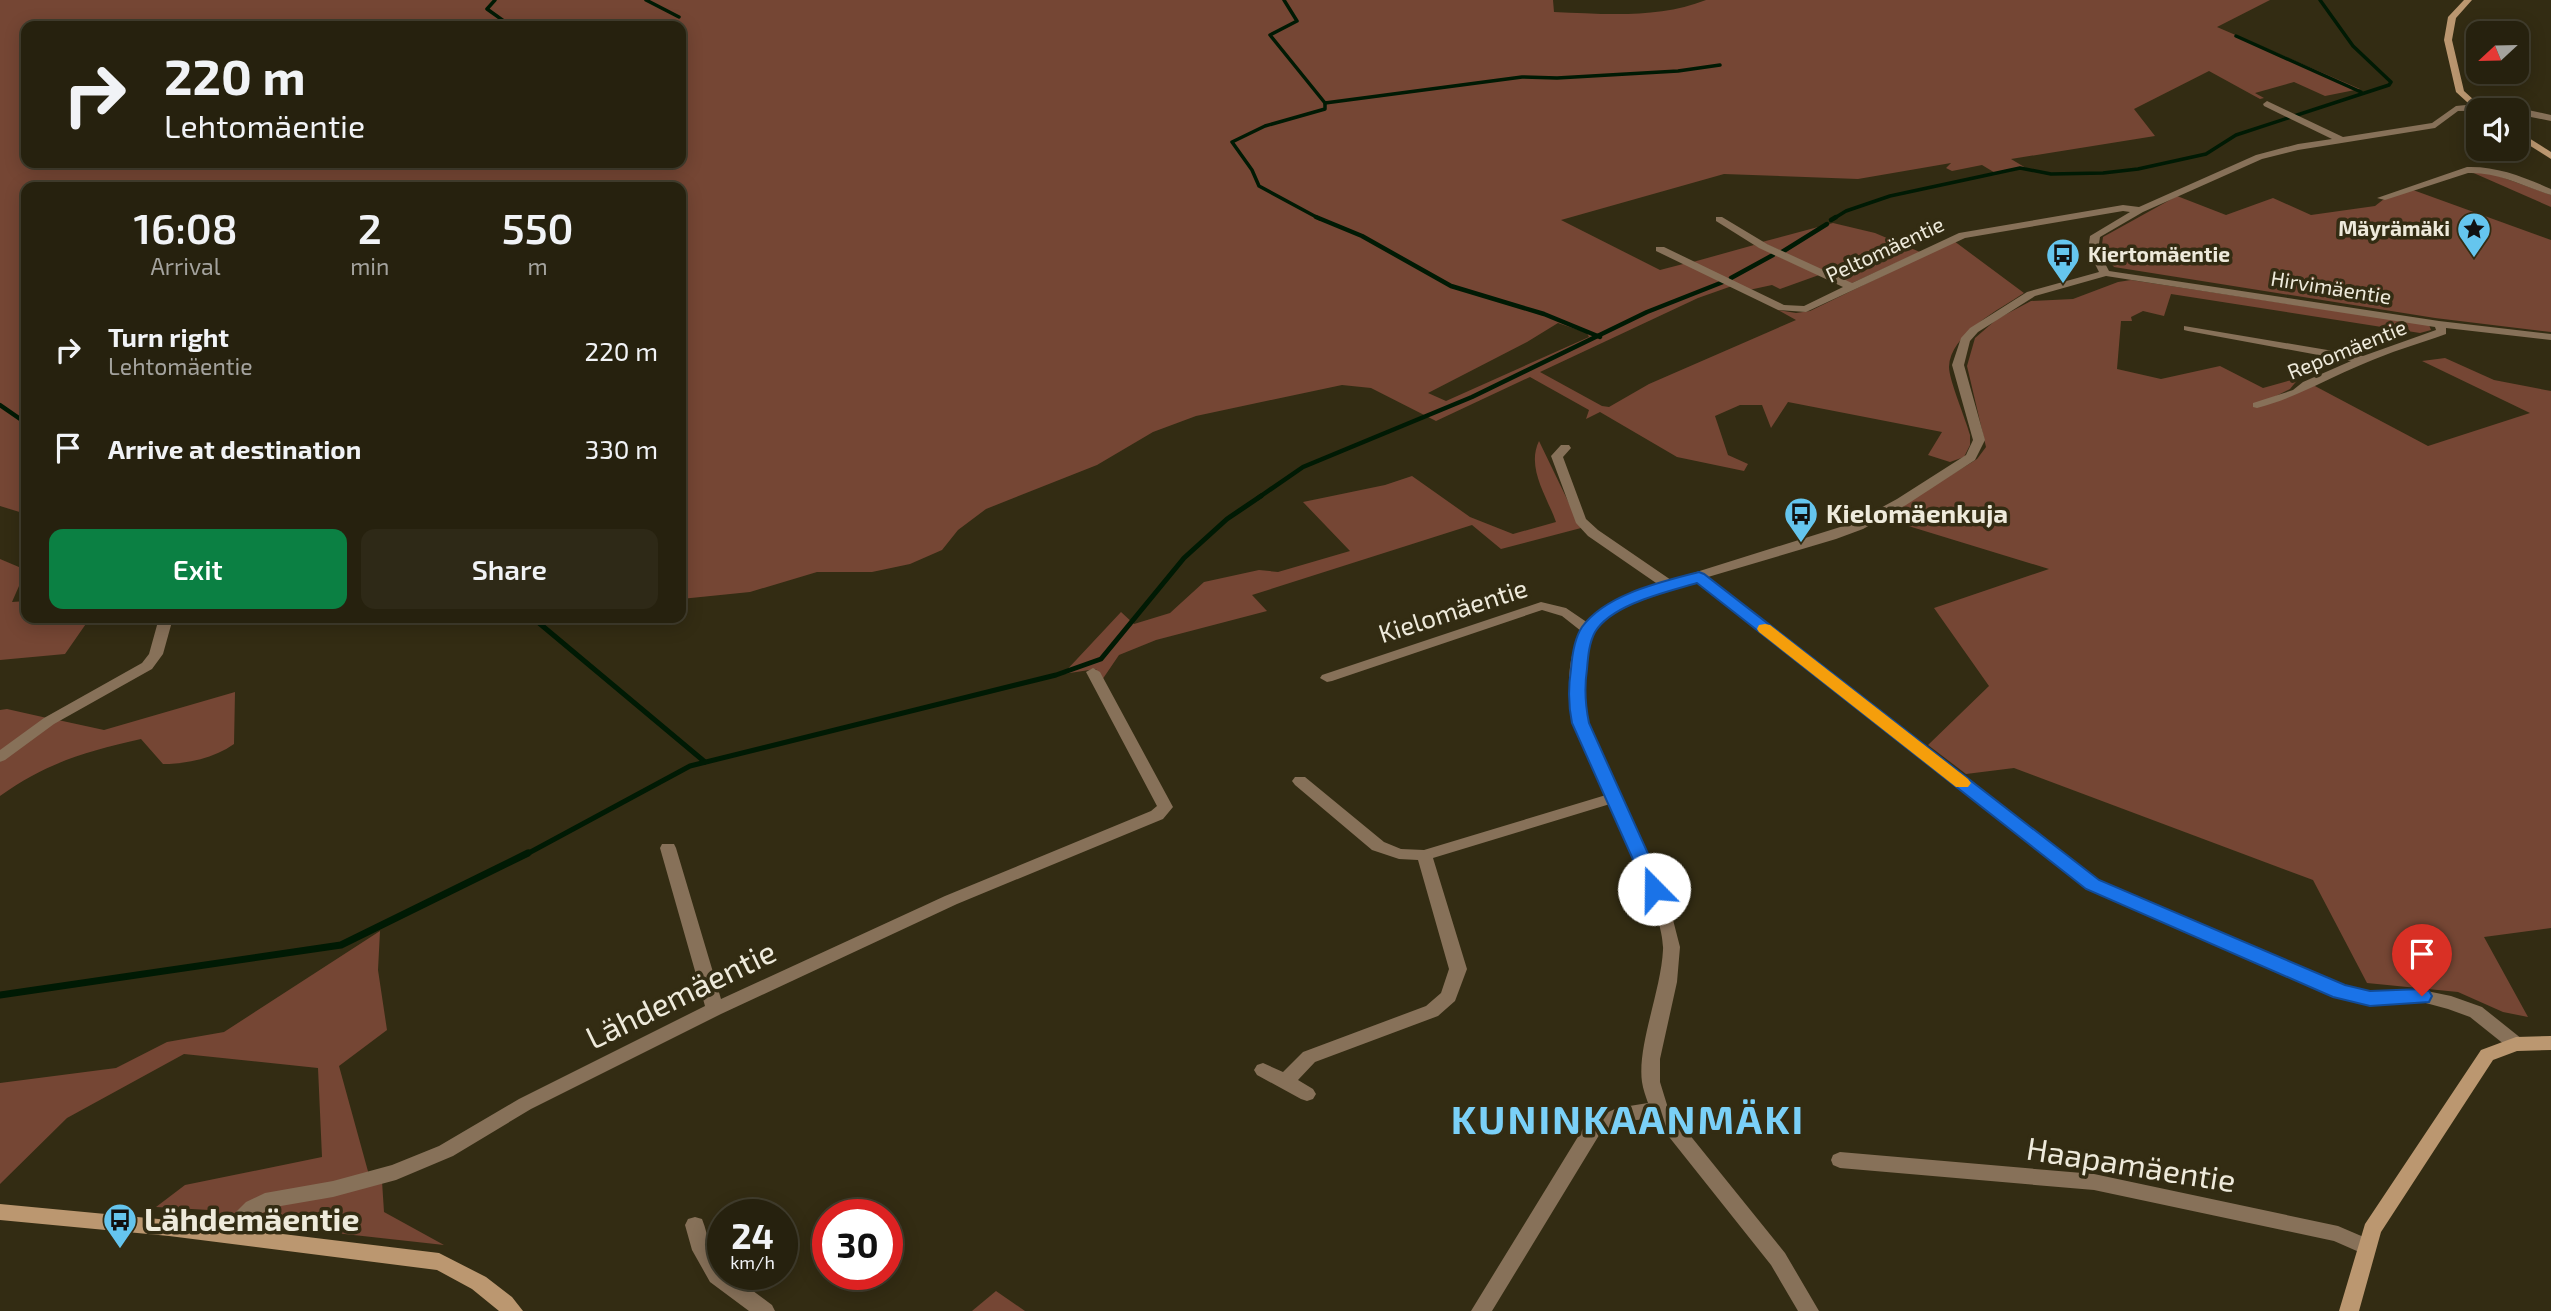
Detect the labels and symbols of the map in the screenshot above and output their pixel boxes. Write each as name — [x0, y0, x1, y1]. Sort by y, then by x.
north arrow — [2466, 21, 2529, 84]
street label: Peltomäentie — [1821, 210, 1947, 287]
place icon: Mäyrämäki — [2455, 210, 2493, 259]
place label: Mäyrämäki — [2338, 215, 2450, 241]
bus stop icon: Kiertomäentie — [2044, 236, 2082, 285]
place label: Kiertomäentie — [2088, 241, 2230, 266]
street label: Hirvimäentie — [2269, 265, 2393, 308]
street label: Repomäentie — [2283, 313, 2410, 384]
bus stop icon: Kielomäenkuja — [1782, 495, 1820, 544]
place label: Kielomäenkuja — [1826, 497, 2008, 528]
street label: Kielomäentie — [1374, 571, 1531, 648]
position arrow — [1617, 852, 1691, 926]
pin — [2392, 924, 2452, 996]
street label: Lähdemäentie — [579, 931, 781, 1056]
district label: KUNINKAANMÄKI — [1451, 1094, 1805, 1142]
street label: Haapamäentie — [2024, 1128, 2239, 1198]
place label: Lähdemäentie — [144, 1199, 360, 1237]
speed limit sign: 30 — [812, 1199, 903, 1290]
bus stop icon: Lähdemäentie — [101, 1201, 139, 1250]

